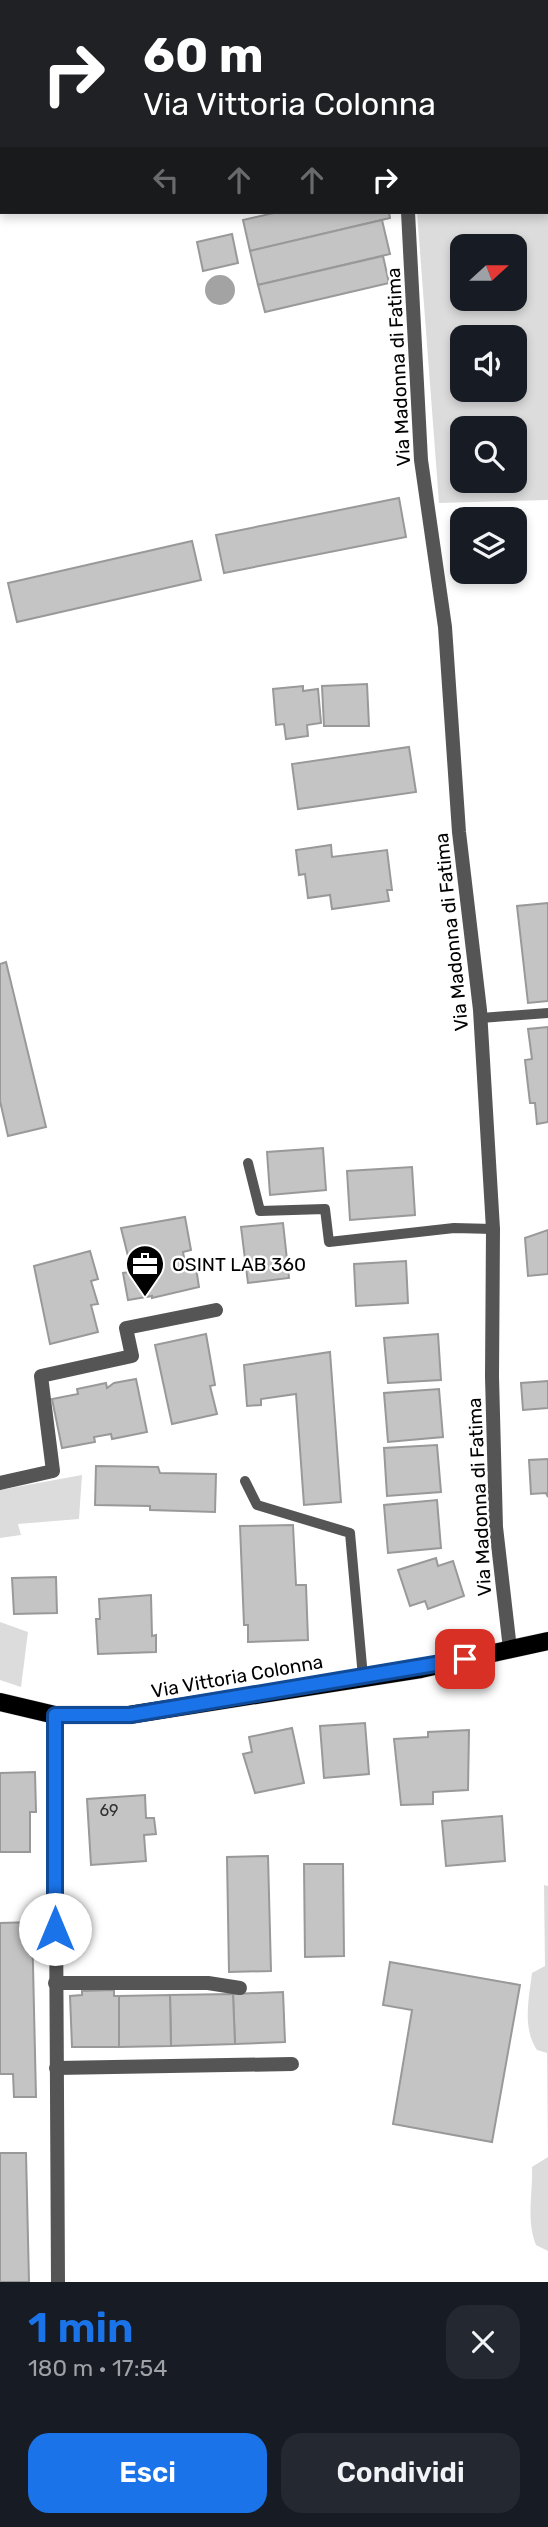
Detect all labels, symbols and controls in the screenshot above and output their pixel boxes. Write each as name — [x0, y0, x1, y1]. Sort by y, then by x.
text: 60 m — [143, 26, 264, 84]
icon: right — [28, 28, 119, 119]
text: Via Vittoria Colonna — [143, 85, 436, 123]
icon: left — [147, 161, 185, 199]
icon: ahead — [220, 161, 258, 199]
icon: ahead — [293, 161, 331, 199]
icon: right — [366, 161, 404, 199]
north arrow — [450, 234, 527, 312]
map controls — [450, 234, 527, 584]
street label: Via Madonna di Fatima — [382, 267, 415, 467]
button: sound — [450, 325, 527, 402]
button: search — [450, 416, 527, 493]
button: layers — [450, 507, 527, 584]
street label: Via Madonna di Fatima — [430, 832, 473, 1032]
office icon: OSINT LAB 360 — [124, 1243, 166, 1298]
place label: OSINT LAB 360 — [172, 1253, 306, 1276]
street label: Via Madonna di Fatima — [463, 1397, 496, 1597]
pin — [435, 1629, 495, 1689]
icon: arrive — [446, 1640, 484, 1678]
street label: Via Vittoria Colonna — [149, 1650, 325, 1703]
house number: 69 — [99, 1801, 119, 1820]
position arrow — [18, 1892, 92, 1966]
text: 1 min — [28, 2303, 134, 2353]
button: close — [446, 2305, 520, 2379]
text: 180 m · 17:54 — [28, 2354, 168, 2382]
button: Esci — [28, 2433, 267, 2513]
button: Condividi — [281, 2433, 520, 2513]

